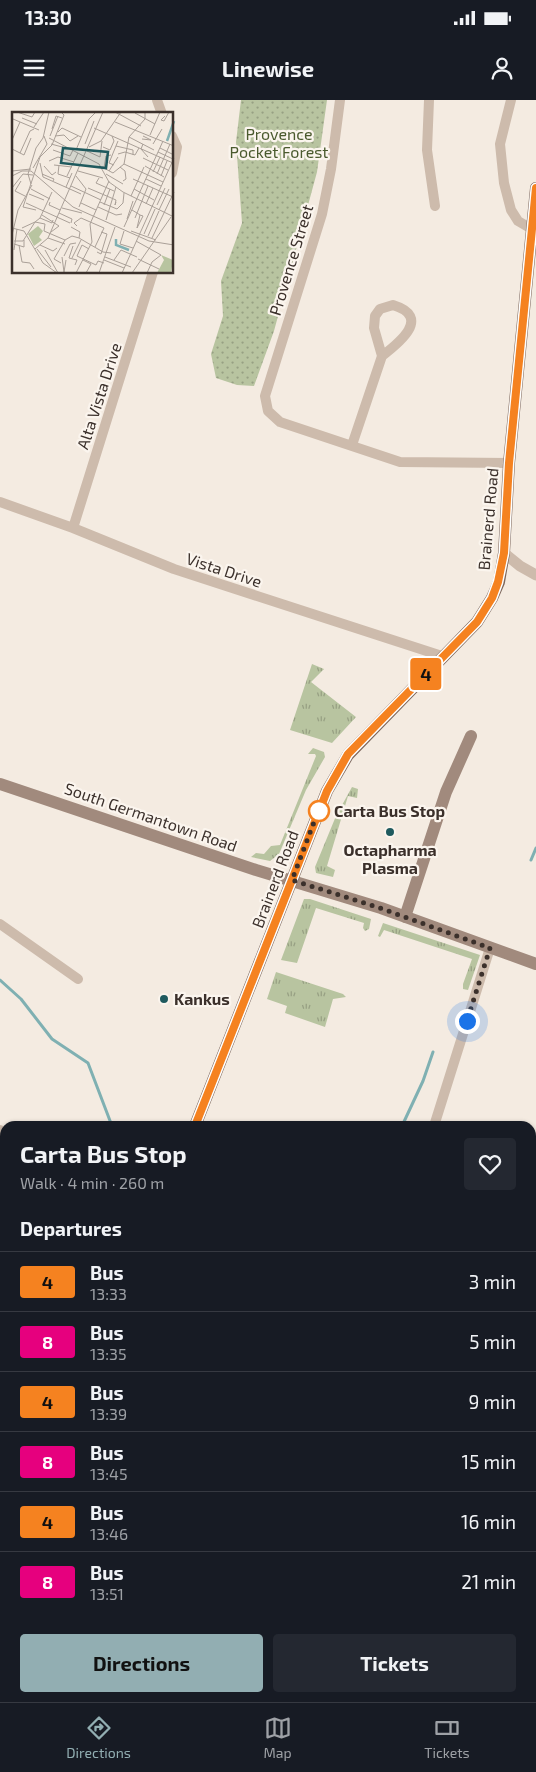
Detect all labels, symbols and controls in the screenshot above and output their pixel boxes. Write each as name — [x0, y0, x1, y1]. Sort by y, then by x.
text: 13:30 — [25, 6, 72, 29]
icon: menu — [20, 54, 48, 82]
icon: person — [488, 54, 516, 82]
text: Linewise — [222, 55, 314, 81]
inset map — [12, 112, 174, 274]
park label: Provence Pocket Forest — [230, 124, 328, 161]
street label: Provence Street — [265, 202, 316, 318]
street label: Alta Vista Drive — [72, 340, 125, 452]
street label: Brainerd Road — [474, 467, 501, 571]
street label: Vista Drive — [184, 548, 264, 591]
line badge: 4 — [410, 658, 442, 690]
text: 4 — [420, 663, 432, 685]
street label: South Germantown Road — [62, 778, 240, 855]
marker: Carta Bus Stop — [308, 800, 330, 822]
place label: Carta Bus Stop — [334, 801, 445, 820]
marker: Octapharma Plasma — [384, 826, 396, 838]
street label: Brainerd Road — [247, 827, 302, 930]
place label: Octapharma Plasma — [343, 840, 437, 877]
place label: Kankus — [174, 989, 230, 1008]
marker: Kankus — [158, 993, 170, 1005]
your location — [455, 1009, 480, 1034]
button: heart — [464, 1138, 516, 1190]
text: Carta Bus Stop — [20, 1139, 187, 1168]
text: Walk · 4 min · 260 m — [20, 1173, 164, 1192]
text: Departures — [20, 1217, 122, 1240]
text: Bus — [90, 1261, 124, 1284]
text: 3 min — [469, 1270, 516, 1293]
text: 4 — [42, 1271, 53, 1293]
text: 13:33 — [90, 1284, 127, 1303]
text: Bus — [90, 1321, 124, 1344]
text: 5 min — [469, 1330, 516, 1353]
text: 8 — [42, 1331, 53, 1353]
text: 13:35 — [90, 1344, 127, 1363]
text: Bus — [90, 1381, 124, 1404]
text: 9 min — [468, 1390, 516, 1413]
text: 4 — [42, 1391, 53, 1413]
text: 13:39 — [90, 1404, 127, 1423]
text: Bus — [90, 1441, 124, 1464]
text: 15 min — [462, 1450, 516, 1473]
text: 8 — [42, 1451, 53, 1473]
text: 13:45 — [90, 1464, 127, 1483]
text: Bus — [90, 1501, 124, 1524]
text: 16 min — [461, 1510, 516, 1533]
text: 4 — [42, 1511, 53, 1533]
text: 13:46 — [90, 1524, 128, 1543]
text: Bus — [90, 1561, 124, 1584]
text: 21 min — [461, 1570, 516, 1593]
text: 8 — [42, 1571, 53, 1593]
text: 13:51 — [90, 1584, 124, 1603]
button: Directions — [20, 1634, 263, 1692]
button: Tickets — [273, 1634, 516, 1692]
tab: Directions — [66, 1714, 131, 1761]
tab: Map — [264, 1714, 292, 1761]
tab: Tickets — [424, 1714, 470, 1761]

